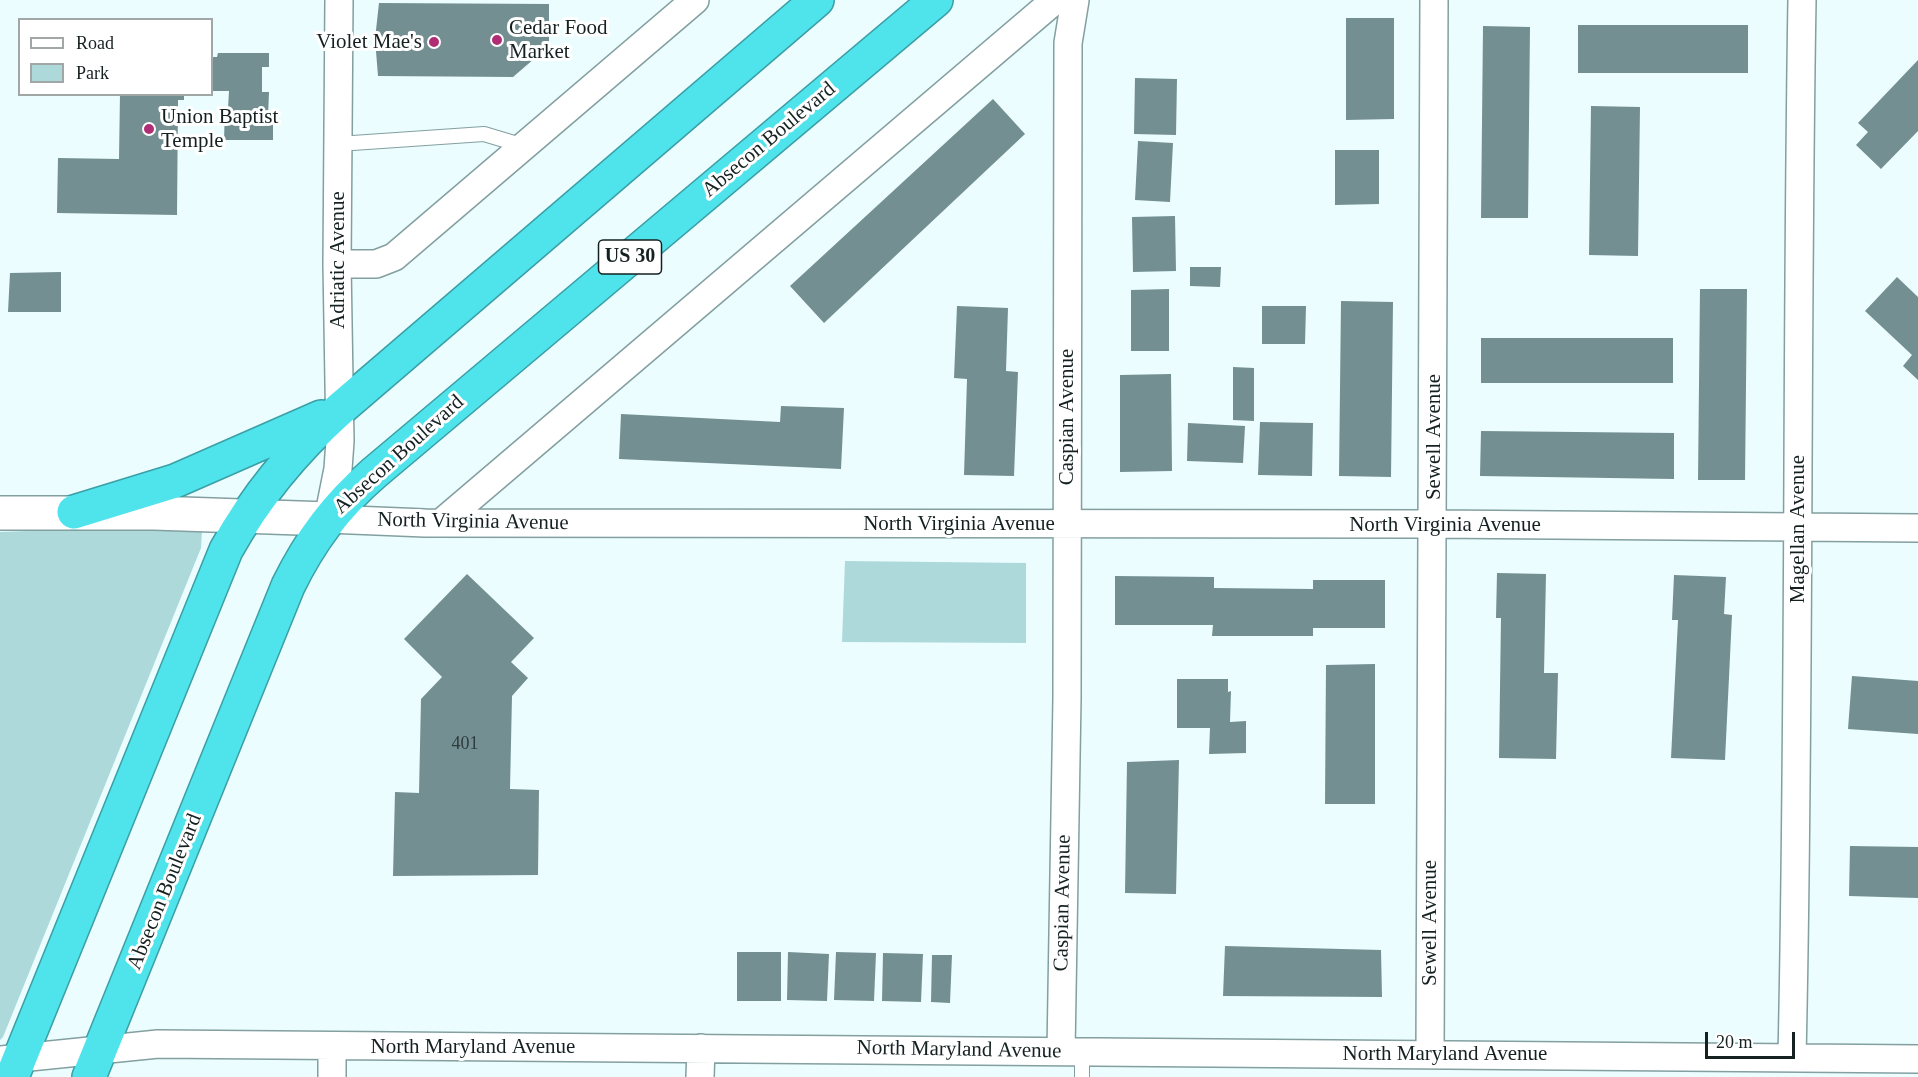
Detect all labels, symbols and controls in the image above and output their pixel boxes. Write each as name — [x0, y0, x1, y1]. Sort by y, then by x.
place label: Cedar Food Market — [509, 15, 608, 65]
legend — [18, 18, 213, 96]
place label: Violet Mae's — [316, 29, 422, 55]
text: Road — [76, 33, 114, 53]
marker: Cedar Food Market — [490, 33, 504, 47]
marker: Violet Mae's — [427, 35, 441, 49]
text: Park — [76, 63, 109, 83]
street label: Absecon Boulevard — [697, 77, 841, 203]
place label: Union Baptist Temple — [161, 104, 278, 154]
marker: Union Baptist Temple — [142, 122, 156, 136]
street label: Adriatic Avenue — [325, 191, 351, 329]
road number: US 30 — [598, 240, 662, 274]
street label: Caspian Avenue — [1054, 349, 1080, 485]
street label: Sewell Avenue — [1421, 374, 1447, 500]
street label: Absecon Boulevard — [329, 390, 469, 520]
street label: Magellan Avenue — [1785, 455, 1811, 603]
street label: North Virginia Avenue — [377, 508, 569, 536]
street label: North Virginia Avenue — [863, 511, 1055, 537]
street label: North Virginia Avenue — [1349, 512, 1541, 538]
house number: 401 — [452, 733, 478, 755]
street label: Absecon Boulevard — [122, 810, 208, 974]
street label: Caspian Avenue — [1049, 834, 1077, 972]
street label: Sewell Avenue — [1417, 860, 1443, 986]
scale bar — [1708, 1020, 1798, 1058]
text: 20 m — [1716, 1032, 1753, 1052]
street label: North Maryland Avenue — [371, 1034, 575, 1060]
street label: North Maryland Avenue — [856, 1036, 1062, 1064]
street label: North Maryland Avenue — [1343, 1041, 1547, 1067]

